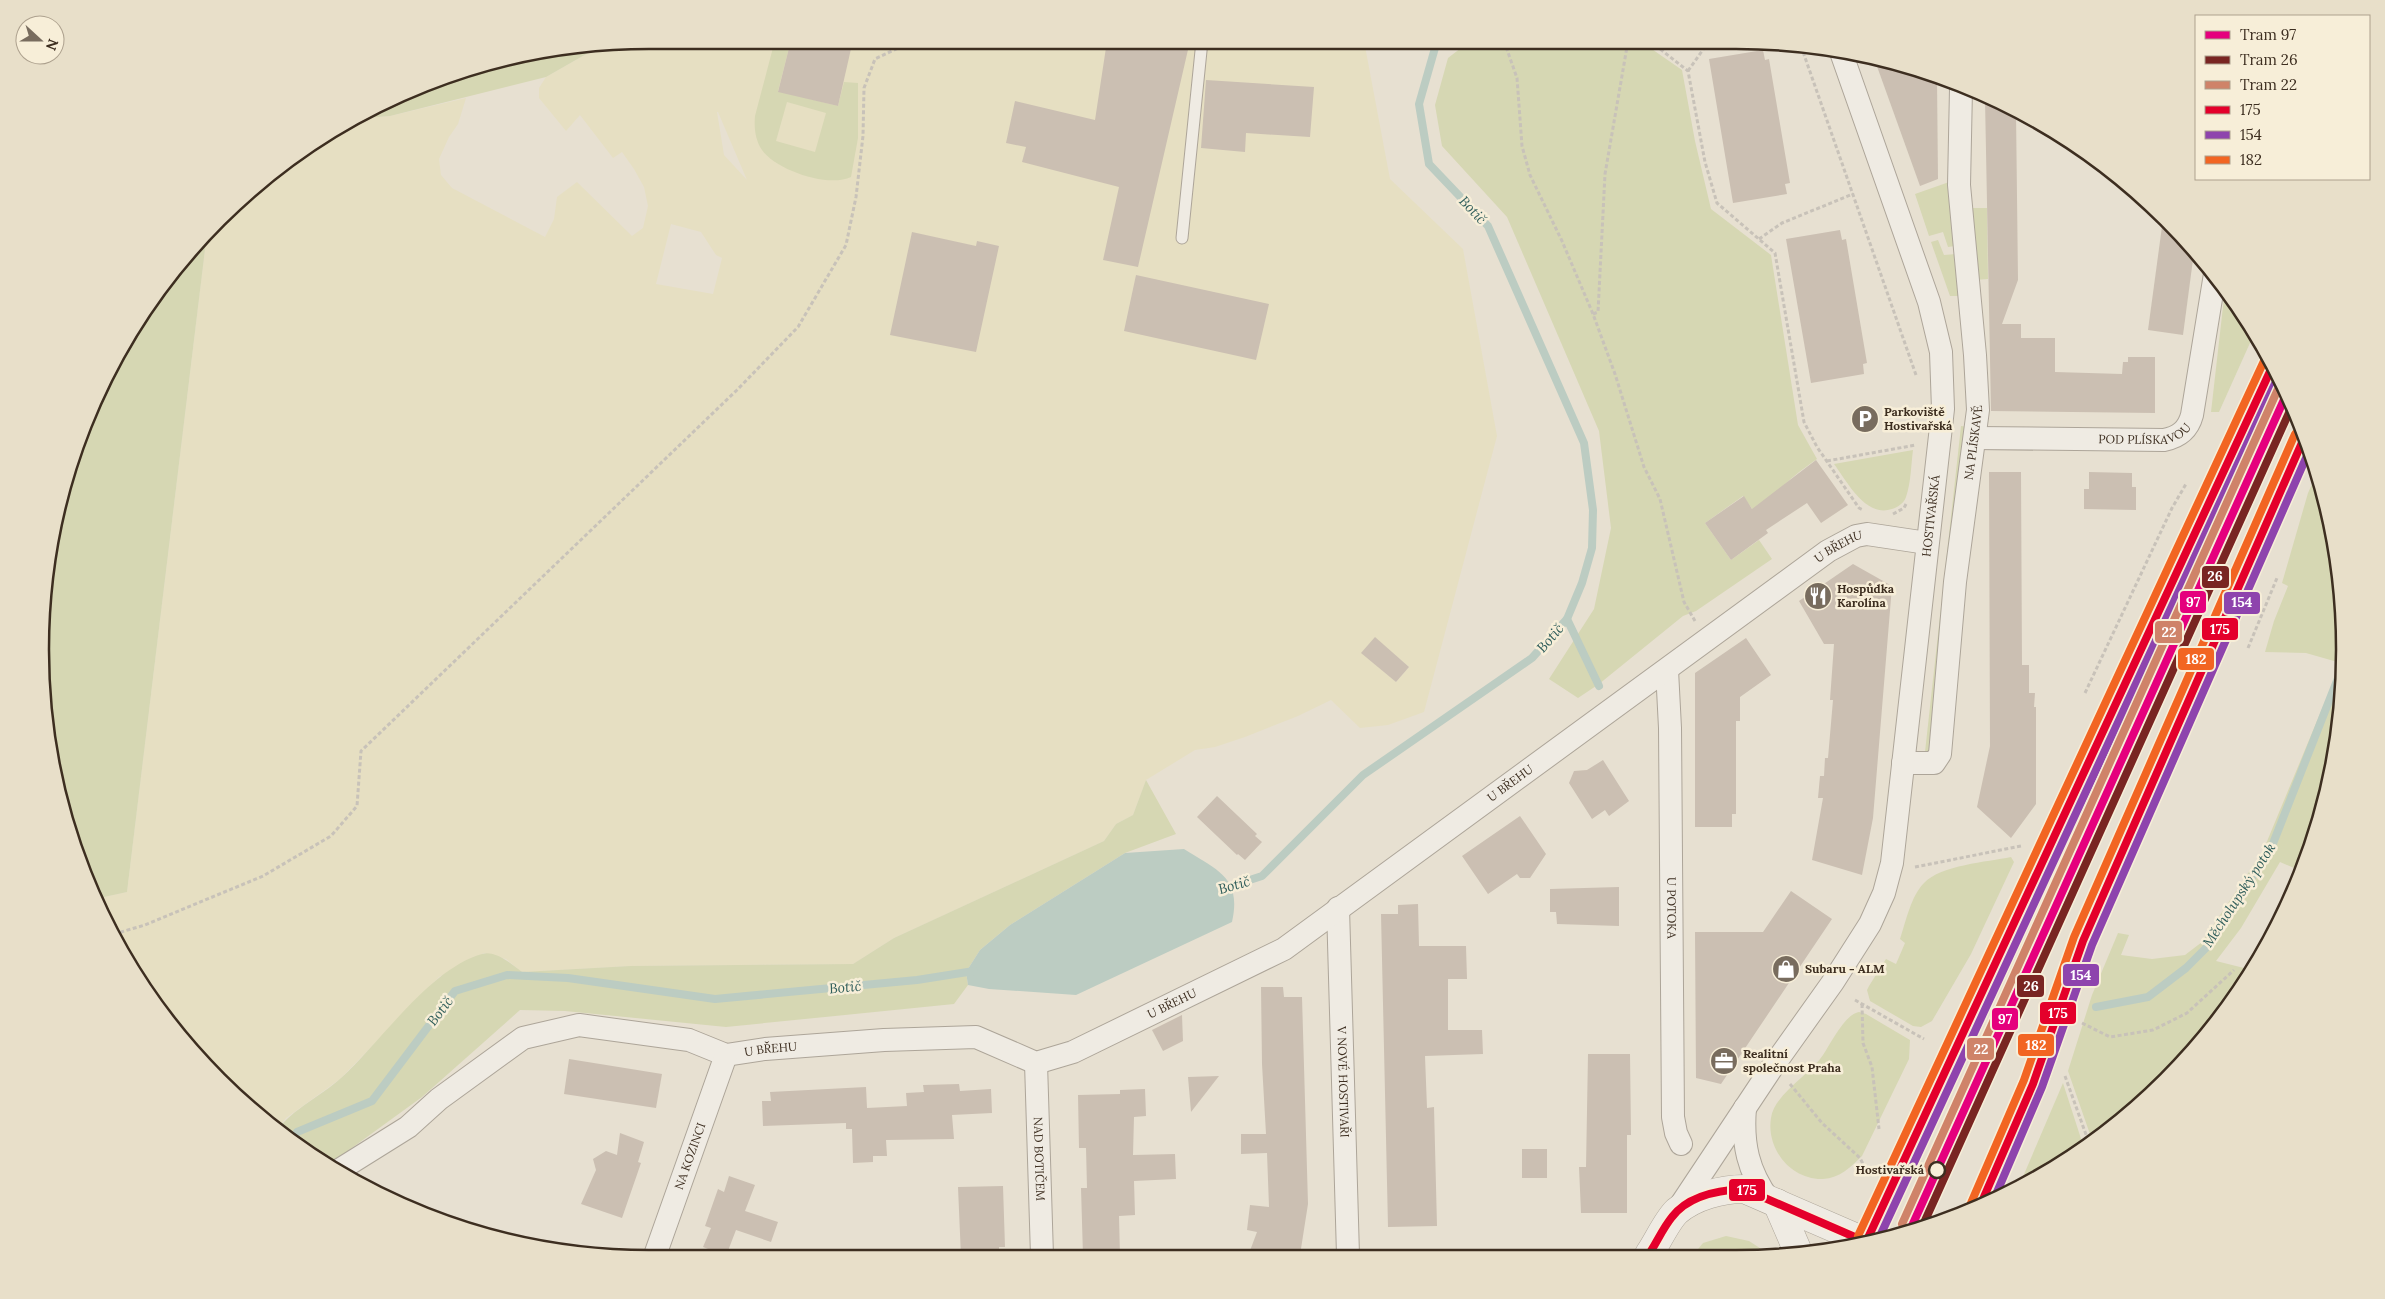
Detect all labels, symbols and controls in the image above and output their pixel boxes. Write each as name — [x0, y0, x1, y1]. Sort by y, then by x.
north arrow — [15, 15, 65, 65]
legend — [2195, 15, 2370, 180]
text: Tram 97 — [2240, 25, 2296, 44]
text: N — [42, 36, 62, 53]
text: Tram 26 — [2240, 50, 2298, 69]
text: Tram 22 — [2240, 75, 2297, 94]
text: 175 — [2240, 100, 2261, 119]
text: 154 — [2240, 125, 2262, 144]
text: 182 — [2240, 150, 2262, 169]
water label: Botič — [1455, 192, 1491, 228]
parking icon: Parkoviště Hostivařská — [1850, 404, 1880, 434]
place label: Parkoviště Hostivařská — [1884, 404, 1953, 433]
street label: NA PLÍSKAVĚ — [1961, 405, 1985, 481]
street label: POD PLÍSKAVOU — [2098, 420, 2194, 447]
street label: HOSTIVAŘSKÁ — [1918, 474, 1943, 558]
street label: U BŘEHU — [1811, 527, 1863, 566]
line badge: 26 — [2201, 565, 2230, 589]
text: 26 — [2207, 567, 2223, 585]
restaurant icon: Hospůdka Karolína — [1803, 581, 1833, 611]
place label: Hospůdka Karolína — [1837, 581, 1895, 610]
line badge: 97 — [2179, 590, 2207, 614]
line badge: 154 — [2223, 591, 2261, 615]
text: 97 — [2186, 593, 2201, 611]
text: 154 — [2231, 593, 2253, 611]
line badge: 175 — [2201, 617, 2239, 641]
water label: Botič — [1533, 620, 1568, 656]
line badge: 22 — [2154, 620, 2183, 644]
text: 175 — [2210, 620, 2230, 638]
text: 22 — [2162, 623, 2176, 641]
line badge: 182 — [2177, 647, 2215, 671]
text: 182 — [2185, 650, 2207, 668]
street label: U BŘEHU — [1484, 761, 1536, 805]
water label: Měcholupský potok — [2199, 840, 2279, 950]
water label: Botič — [1216, 872, 1252, 898]
street label: U POTOKA — [1664, 877, 1680, 939]
shop icon: Subaru - ALM — [1771, 954, 1801, 984]
place label: Subaru - ALM — [1805, 961, 1885, 976]
line badge: 154 — [2062, 963, 2100, 987]
text: 154 — [2070, 966, 2092, 984]
line badge: 26 — [2016, 974, 2045, 998]
water label: Botič — [828, 977, 862, 997]
text: 26 — [2023, 977, 2039, 995]
street label: U BŘEHU — [1145, 985, 1199, 1022]
water label: Botič — [423, 992, 457, 1029]
line badge: 175 — [2039, 1001, 2077, 1025]
text: 175 — [2048, 1004, 2068, 1022]
line badge: 97 — [1991, 1007, 2019, 1031]
text: 97 — [1998, 1010, 2013, 1028]
street label: V NOVÉ HOSTIVAŘI — [1334, 1025, 1353, 1138]
line badge: 182 — [2017, 1033, 2055, 1057]
text: 182 — [2025, 1036, 2047, 1054]
line badge: 22 — [1966, 1037, 1995, 1061]
street label: U BŘEHU — [743, 1039, 798, 1059]
text: 22 — [1974, 1040, 1988, 1058]
office icon: Realitní společnost Praha — [1709, 1046, 1739, 1076]
place label: Realitní společnost Praha — [1743, 1046, 1842, 1075]
street label: NAD BOTIČEM — [1031, 1117, 1048, 1201]
street label: NA KOZINCI — [671, 1120, 708, 1192]
marker: Hostivařská — [1928, 1161, 1946, 1179]
place label: Hostivařská — [1856, 1162, 1925, 1177]
line badge: 175 — [1728, 1178, 1766, 1202]
text: 175 — [1737, 1181, 1757, 1199]

